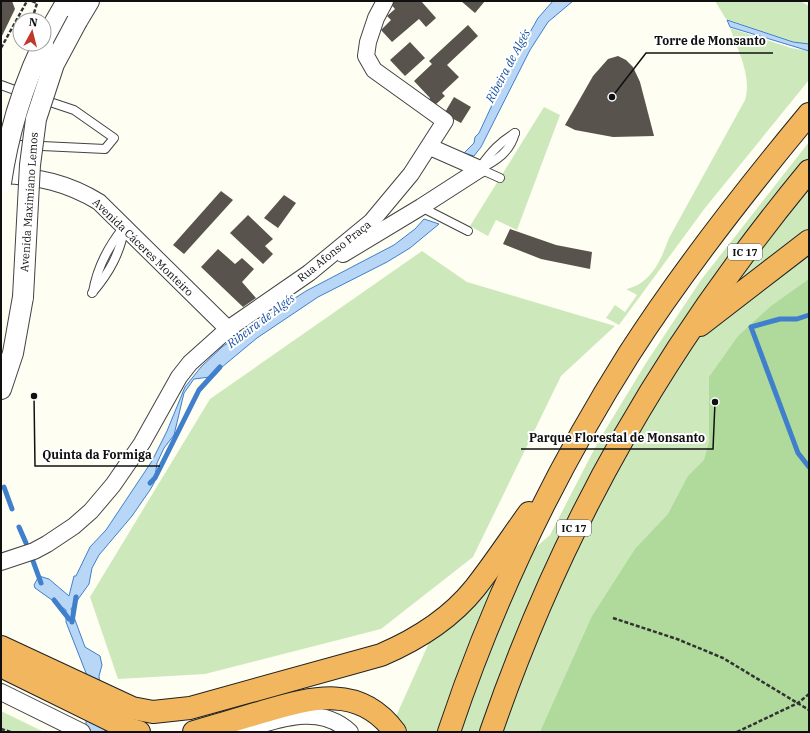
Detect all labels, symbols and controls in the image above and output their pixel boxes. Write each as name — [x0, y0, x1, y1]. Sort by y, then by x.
north arrow — [12, 12, 52, 52]
text: N — [28, 15, 39, 30]
water label: Ribeira de Algés — [481, 26, 533, 106]
callout: Torre de Monsanto — [646, 29, 773, 53]
text: Torre de Monsanto — [654, 33, 766, 48]
street label: Avenida Maximiano Lemos — [17, 132, 41, 272]
street label: Avenida Cáceres Monteiro — [90, 195, 196, 299]
street label: Rua Afonso Praça — [294, 217, 374, 285]
road number: IC 17 — [728, 244, 762, 260]
water label: Ribeira de Algés — [223, 290, 298, 352]
callout: Parque Florestal de Monsanto — [521, 425, 713, 449]
text: Parque Florestal de Monsanto — [529, 430, 705, 445]
callout: Quinta da Formiga — [35, 442, 160, 466]
text: Quinta da Formiga — [42, 447, 152, 462]
road number: IC 17 — [557, 520, 591, 536]

